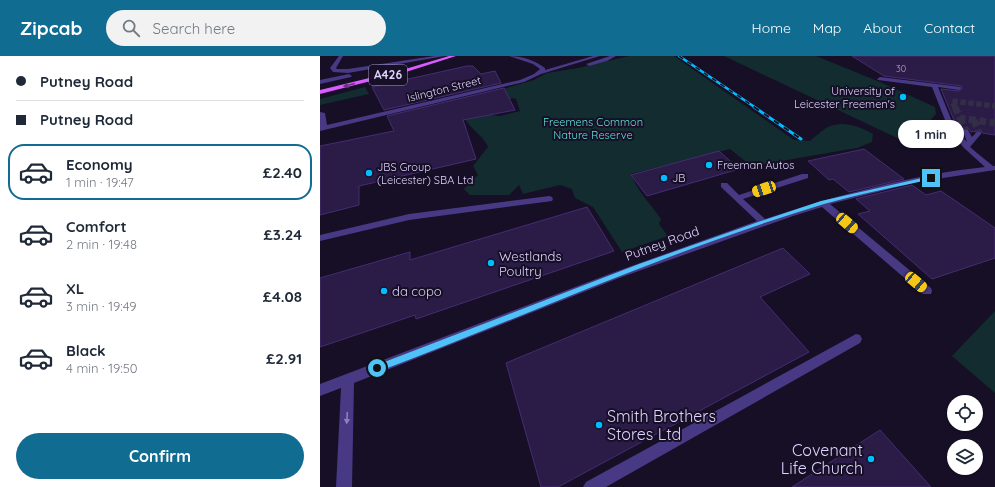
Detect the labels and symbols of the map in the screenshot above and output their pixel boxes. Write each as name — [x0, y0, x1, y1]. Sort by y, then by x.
house number: 30 — [896, 63, 906, 74]
road number: A426 — [369, 65, 407, 85]
street label: Islington Street — [406, 73, 483, 105]
one-way arrow — [343, 82, 356, 88]
place label: University of Leicester Freemen's — [794, 84, 895, 111]
marker: University of Leicester Freemen's — [898, 92, 908, 102]
park label: Freemens Common Nature Reserve — [543, 115, 643, 142]
callout: 1 min — [898, 120, 964, 148]
place label: Freeman Autos — [717, 158, 794, 172]
place label: JBS Group (Leicester) SBA Ltd — [377, 160, 473, 187]
marker: Freeman Autos — [704, 160, 714, 170]
marker: JBS Group (Leicester) SBA Ltd — [364, 168, 374, 178]
route end — [922, 169, 940, 187]
place label: JB — [672, 171, 685, 185]
marker: JB — [659, 173, 669, 183]
car — [751, 180, 777, 198]
car — [834, 211, 860, 235]
street label: Putney Road — [623, 222, 701, 264]
place label: Westlands Poultry — [499, 248, 562, 279]
marker: Westlands Poultry — [486, 258, 496, 268]
car — [903, 270, 929, 294]
place label: da copo — [392, 283, 442, 299]
marker: da copo — [379, 286, 389, 296]
route start — [368, 359, 386, 377]
place label: Smith Brothers Stores Ltd — [607, 406, 716, 444]
one-way arrow — [343, 412, 350, 424]
marker: Smith Brothers Stores Ltd — [594, 420, 604, 430]
place label: Covenant Life Church — [781, 440, 863, 478]
marker: Covenant Life Church — [866, 454, 876, 464]

